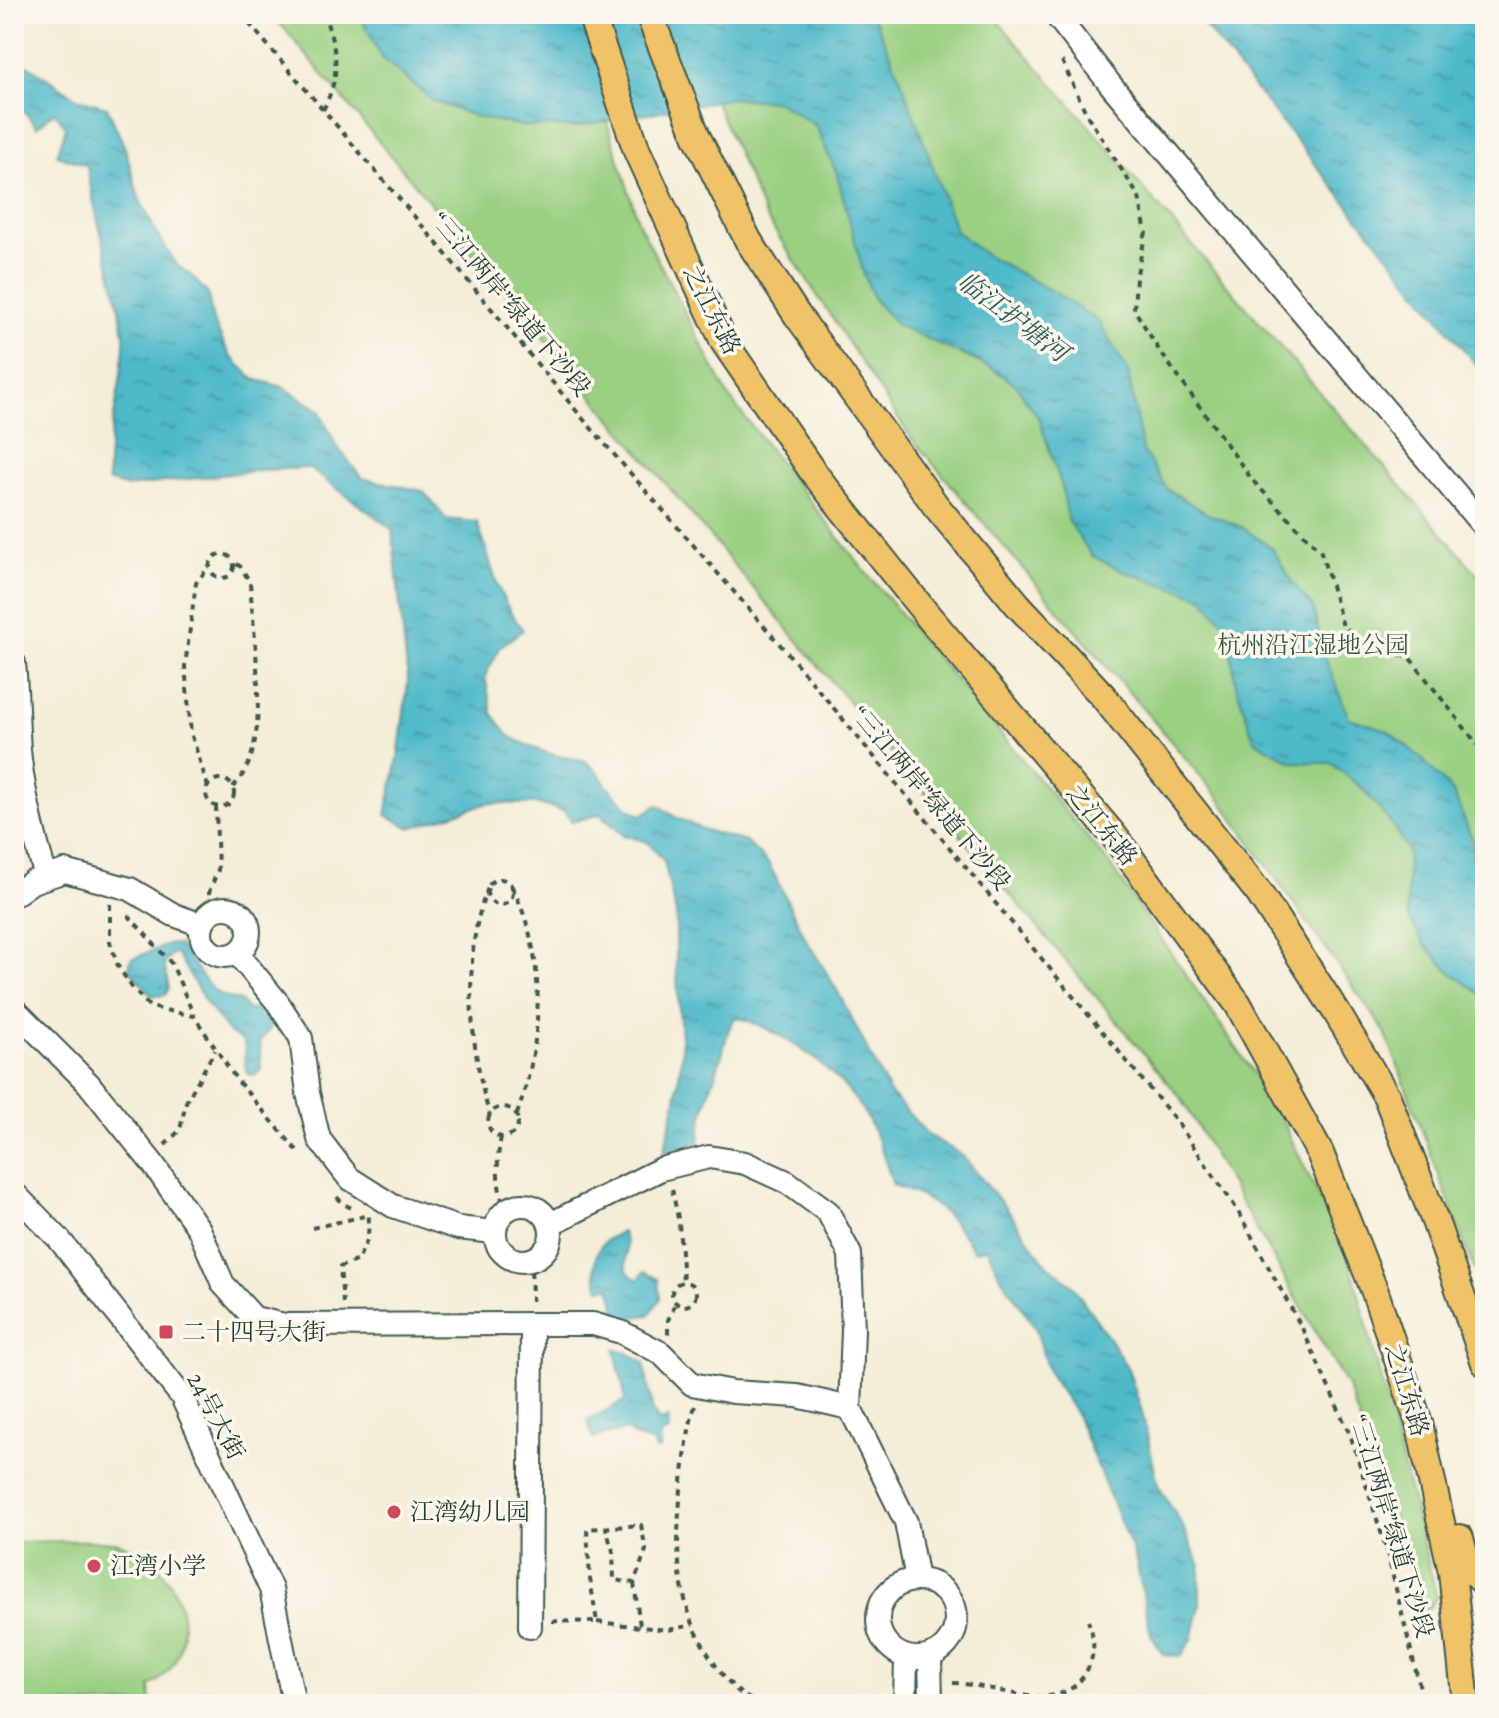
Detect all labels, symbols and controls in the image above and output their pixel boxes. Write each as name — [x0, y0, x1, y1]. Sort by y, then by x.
street label: “三江两岸”绿道下沙段 — [424, 205, 598, 403]
street label: 之江东路 — [676, 260, 748, 360]
water label: 临江护塘河 — [951, 264, 1079, 372]
park label: 杭州沿江湿地公园 — [1217, 629, 1409, 661]
street label: “三江两岸”绿道下沙段 — [844, 699, 1018, 897]
street label: 之江东路 — [1059, 778, 1145, 872]
place label: 二十四号大街 — [182, 1316, 326, 1348]
marker: 二十四号大街 — [157, 1323, 175, 1341]
street label: 之江东路 — [1378, 1339, 1436, 1441]
street label: 24号大街 — [180, 1367, 252, 1465]
street label: “三江两岸”绿道下沙段 — [1343, 1410, 1441, 1642]
place label: 江湾幼儿园 — [410, 1496, 530, 1528]
marker: 江湾幼儿园 — [385, 1503, 403, 1521]
place label: 江湾小学 — [110, 1550, 206, 1582]
marker: 江湾小学 — [85, 1557, 103, 1575]

